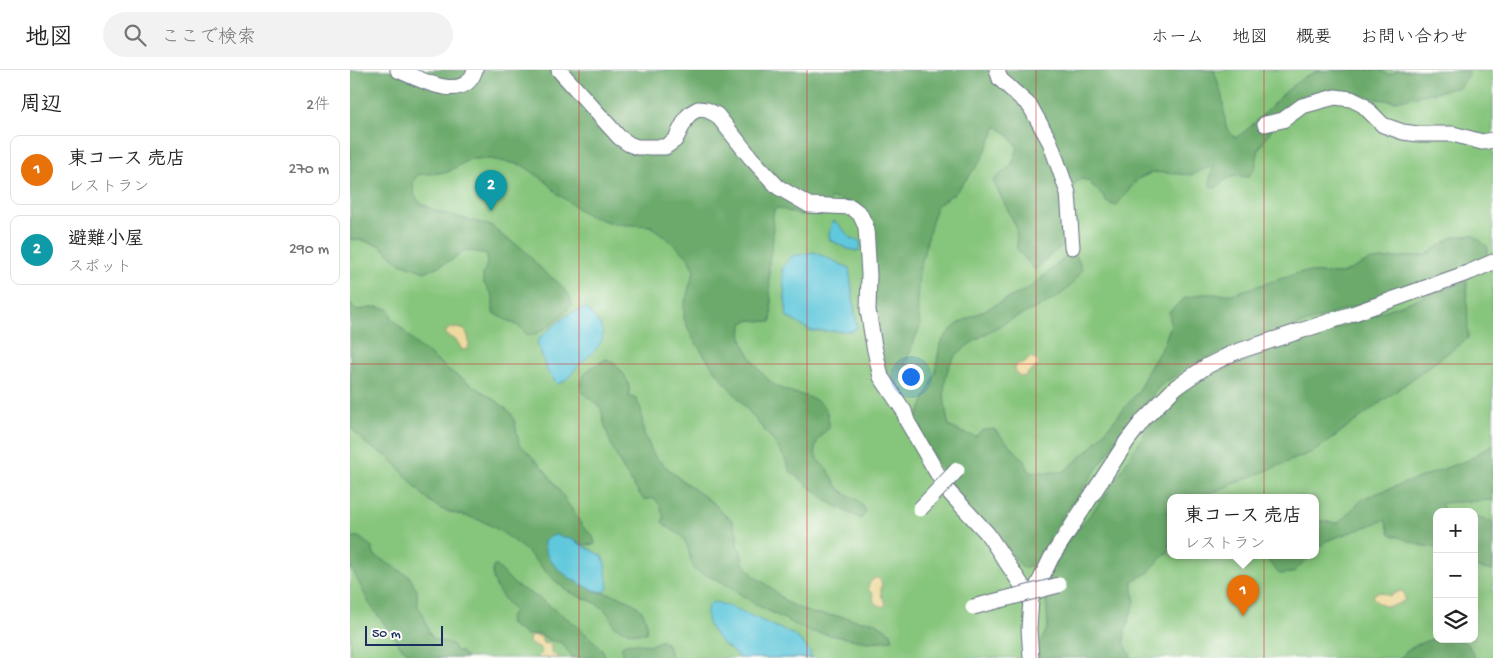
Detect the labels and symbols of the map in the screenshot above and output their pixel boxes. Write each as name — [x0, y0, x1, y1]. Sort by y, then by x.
pin: 2 — [475, 170, 507, 211]
your location — [898, 364, 924, 390]
pin: 1 — [1227, 575, 1259, 616]
scale bar — [365, 623, 442, 646]

